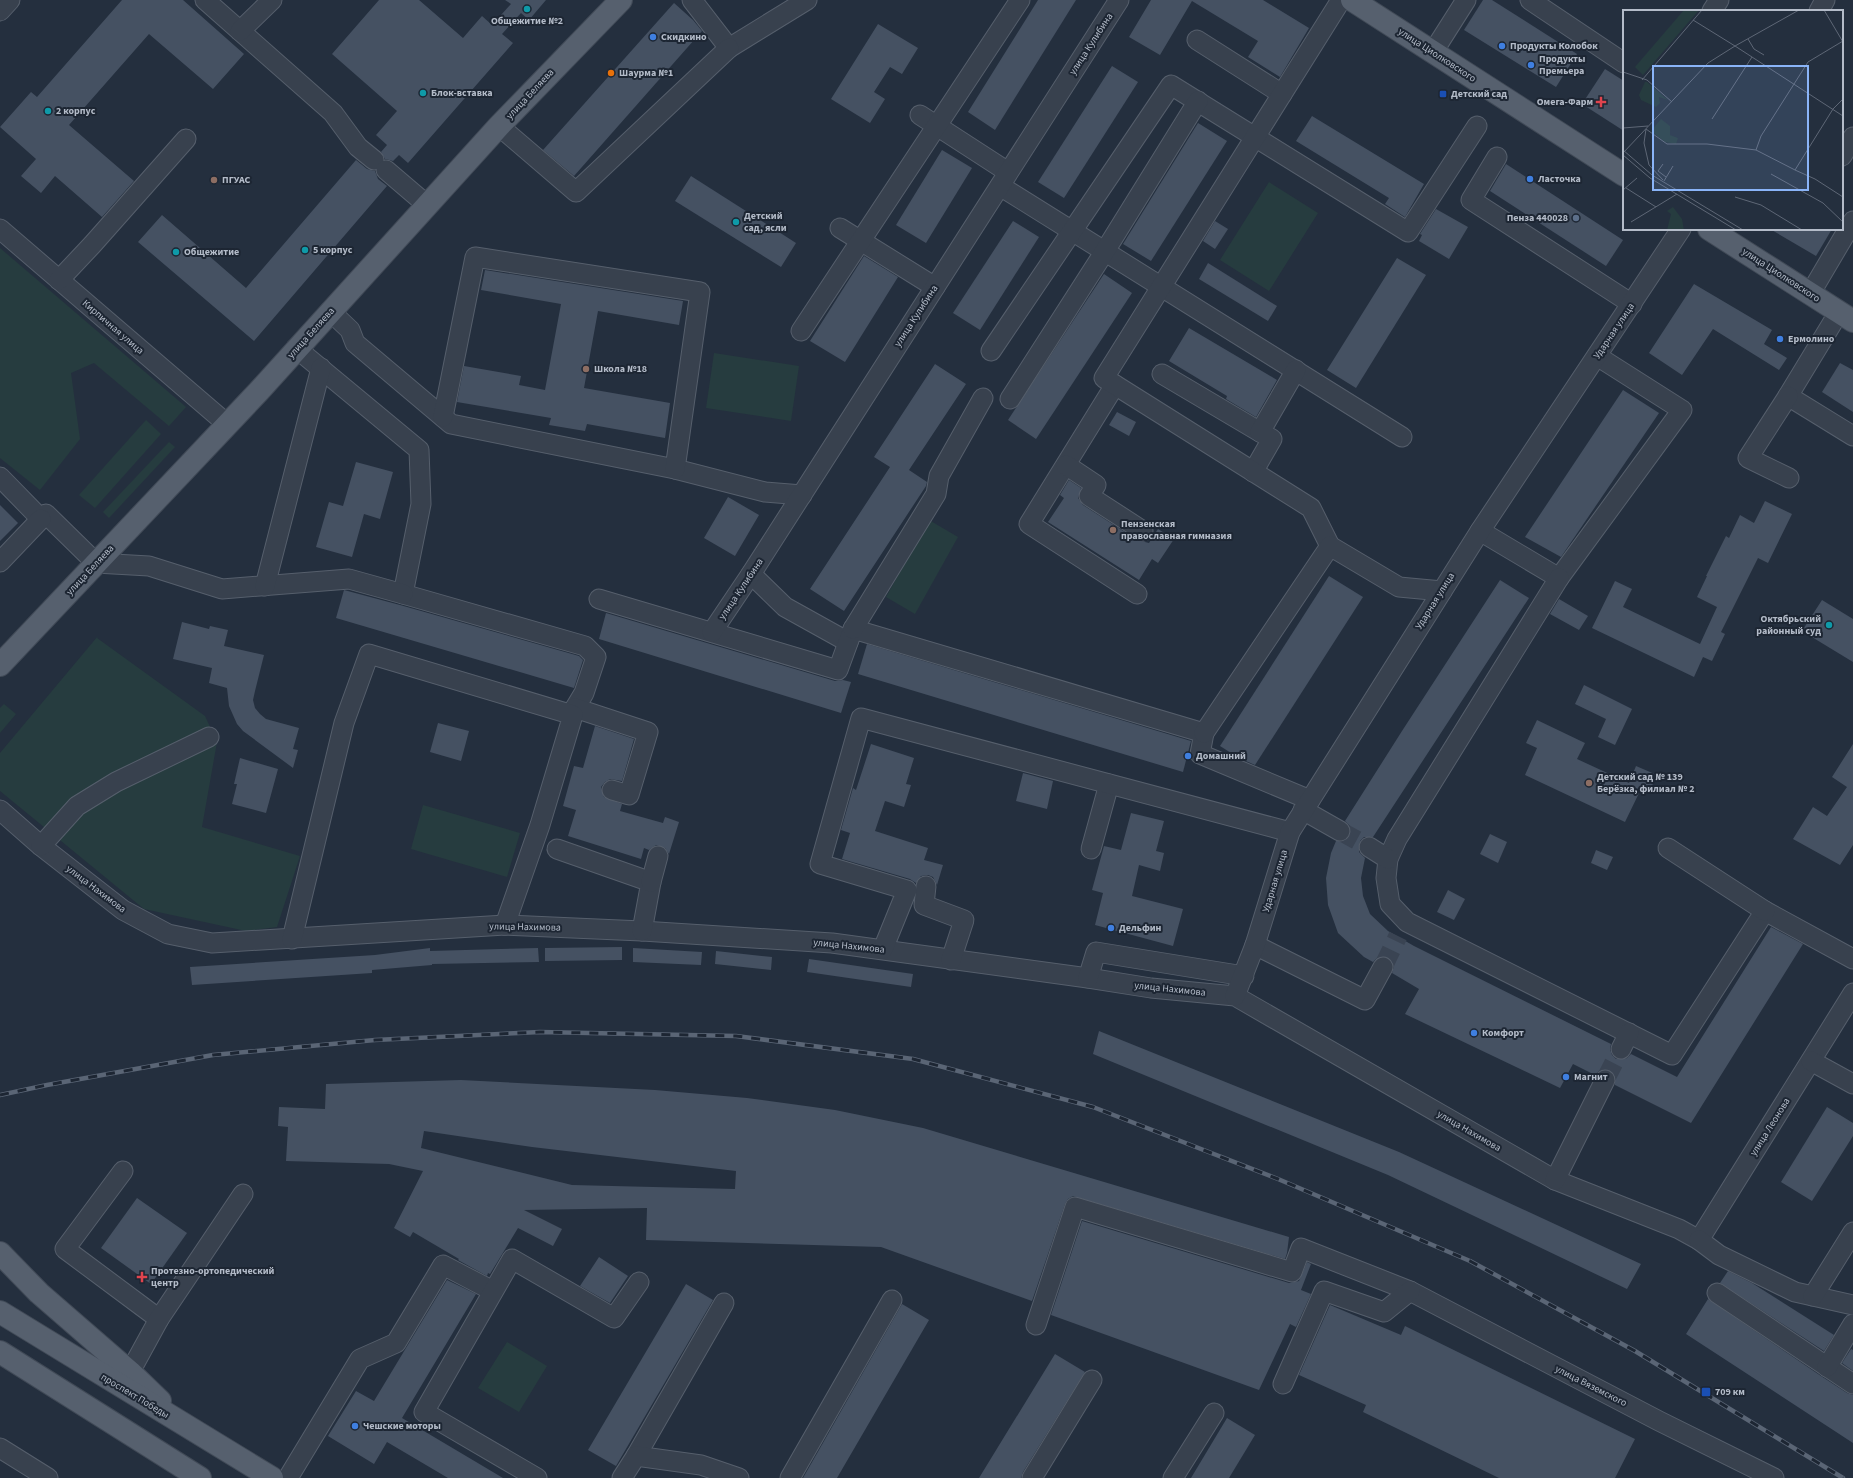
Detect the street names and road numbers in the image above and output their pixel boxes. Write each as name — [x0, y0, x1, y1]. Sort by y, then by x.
street label: улица Кулибина — [1066, 10, 1116, 78]
street label: улица Циолковского — [1395, 25, 1479, 85]
street label: улица Беляева — [503, 66, 557, 122]
street label: улица Циолковского — [1739, 245, 1823, 305]
street label: улица Кулибина — [891, 282, 941, 350]
street label: Кирпичная улица — [79, 296, 147, 358]
street label: Ударная улица — [1590, 300, 1638, 362]
street label: улица Беляева — [284, 304, 338, 362]
street label: улица Беляева — [63, 542, 117, 598]
street label: улица Кулибина — [715, 556, 767, 622]
street label: Ударная улица — [1412, 570, 1458, 632]
street label: Ударная улица — [1259, 848, 1291, 914]
street label: улица Нахимова — [63, 862, 129, 916]
street label: улица Нахимова — [489, 919, 561, 935]
street label: улица Нахимова — [813, 935, 885, 957]
street label: улица Нахимова — [1134, 978, 1206, 1000]
street label: улица Леонова — [1747, 1095, 1793, 1159]
street label: улица Нахимова — [1434, 1107, 1504, 1155]
street label: улица Вяземского — [1553, 1362, 1629, 1410]
street label: проспект Победы — [98, 1370, 172, 1422]

